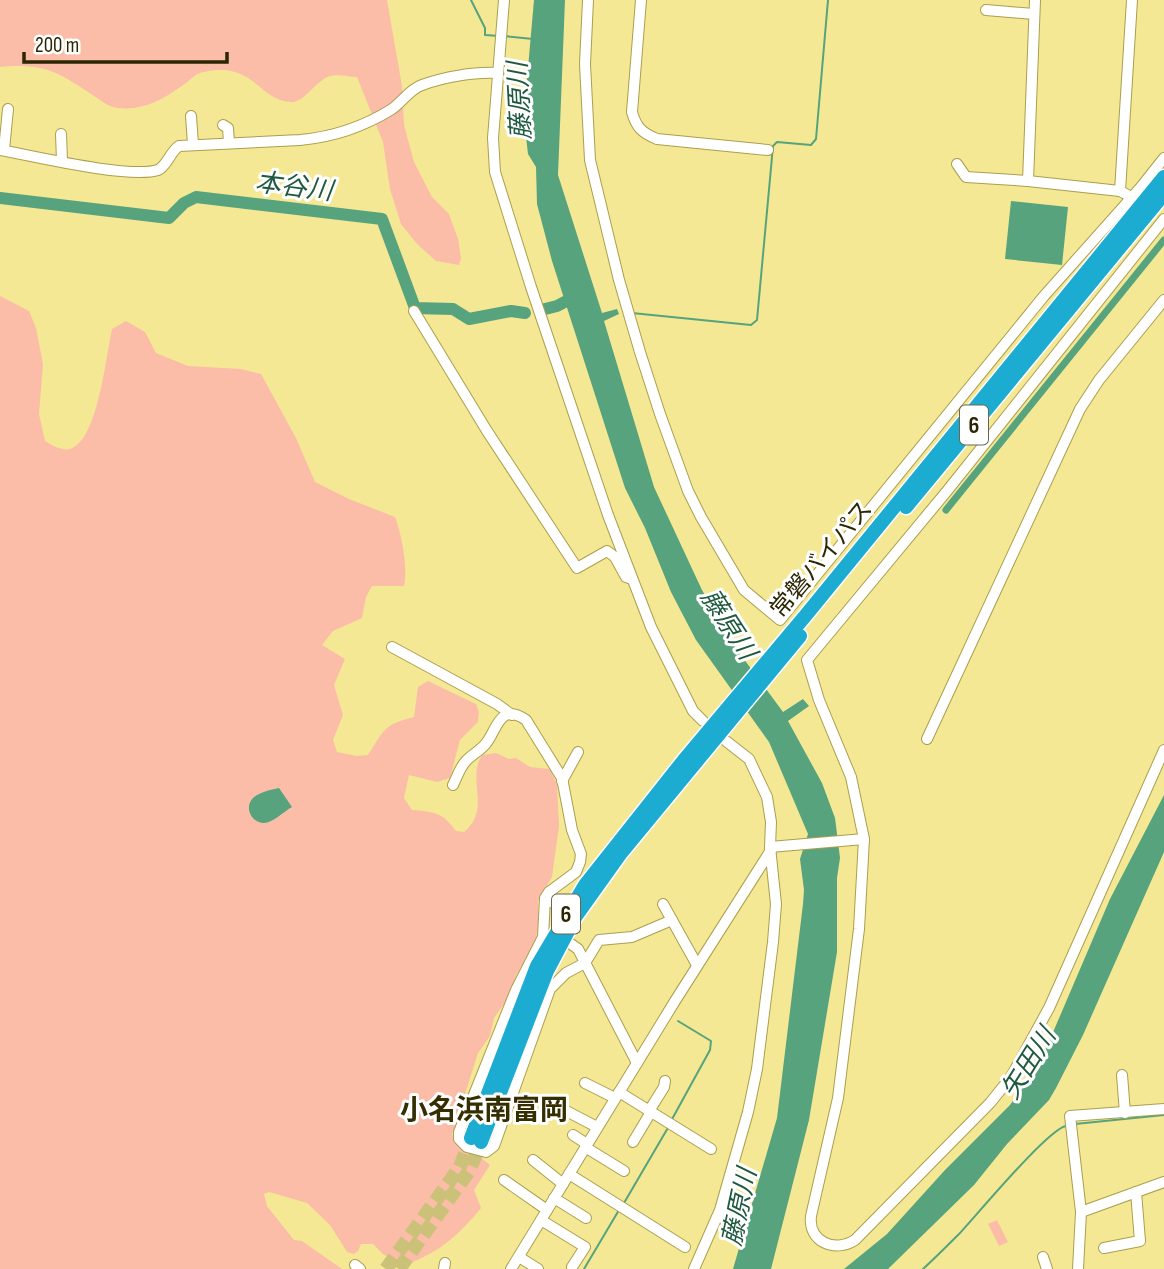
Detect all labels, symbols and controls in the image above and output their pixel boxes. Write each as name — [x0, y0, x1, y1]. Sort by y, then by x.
scale bar — [24, 21, 228, 65]
text: 200 m — [35, 33, 79, 58]
water label: 藤原川 — [503, 58, 538, 141]
water label: 本谷川 — [253, 167, 337, 208]
road number: 6 — [960, 406, 988, 444]
street label: 常磐バイパス — [764, 495, 879, 624]
water label: 藤原川 — [693, 584, 764, 668]
road number: 6 — [552, 894, 580, 934]
water label: 矢田川 — [995, 1020, 1065, 1105]
district label: 小名浜南富岡 — [400, 1094, 568, 1127]
water label: 藤原川 — [717, 1163, 764, 1249]

